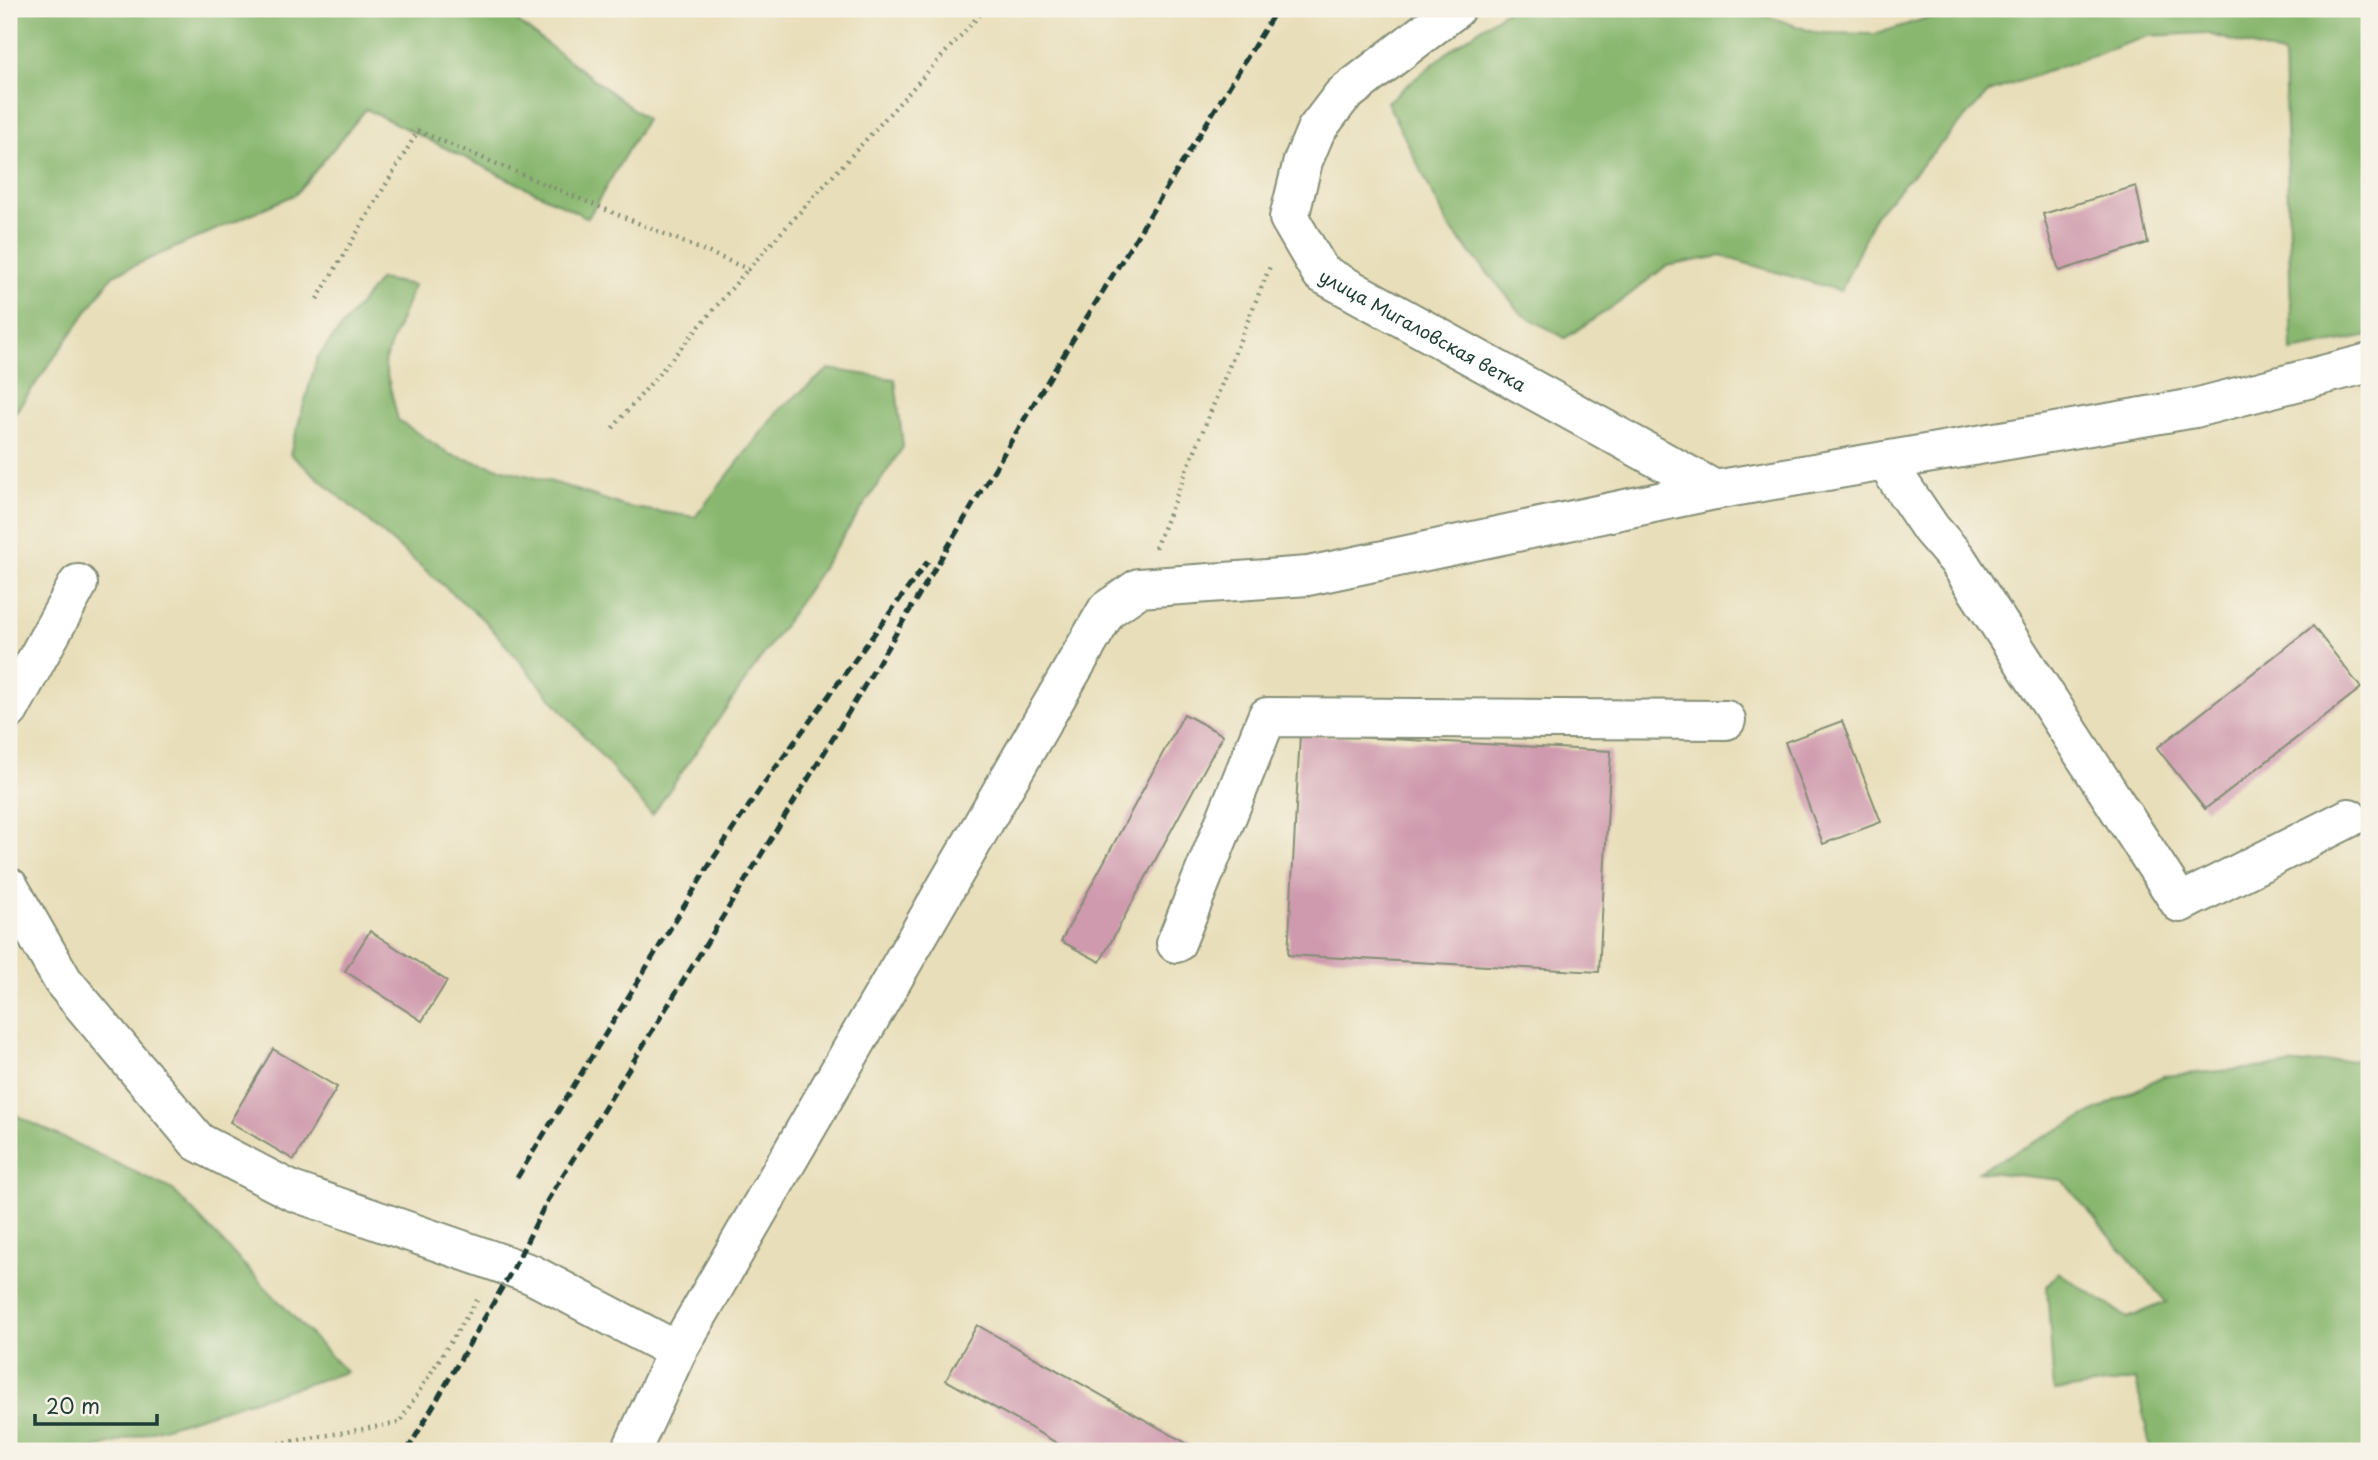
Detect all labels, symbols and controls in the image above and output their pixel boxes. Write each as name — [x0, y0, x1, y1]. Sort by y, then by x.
street label: улица Мигаловская ветка — [1315, 261, 1532, 398]
scale bar — [35, 1383, 158, 1427]
text: 20 m — [46, 1389, 100, 1421]

